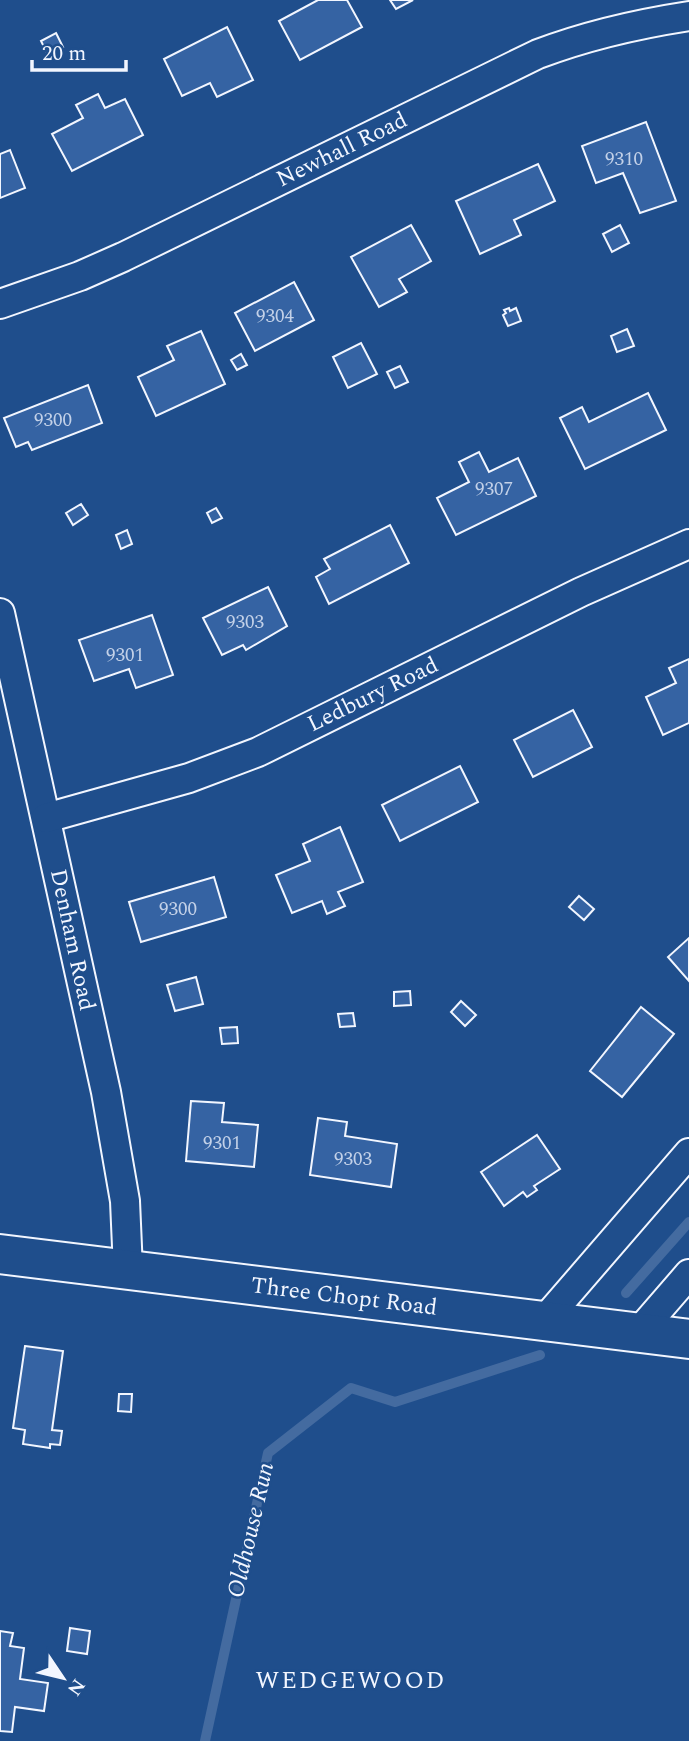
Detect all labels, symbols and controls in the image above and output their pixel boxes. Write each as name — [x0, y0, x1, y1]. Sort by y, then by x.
scale bar — [32, 28, 126, 72]
text: 20 m — [42, 38, 86, 70]
street label: Newhall Road — [270, 103, 414, 197]
house number: 9310 — [605, 145, 643, 174]
house number: 9304 — [256, 302, 294, 331]
house number: 9300 — [34, 406, 72, 435]
house number: 9307 — [475, 475, 513, 504]
house number: 9303 — [226, 608, 264, 637]
house number: 9301 — [106, 641, 144, 670]
street label: Ledbury Road — [301, 648, 445, 742]
street label: Denham Road — [40, 866, 104, 1014]
house number: 9300 — [159, 895, 197, 924]
house number: 9301 — [203, 1129, 241, 1158]
house number: 9303 — [334, 1145, 372, 1174]
street label: Three Chopt Road — [249, 1268, 439, 1326]
water label: Oldhouse Run — [218, 1458, 284, 1601]
north arrow — [28, 1643, 98, 1713]
district label: WEDGEWOOD — [256, 1663, 446, 1699]
text: N — [59, 1672, 92, 1702]

